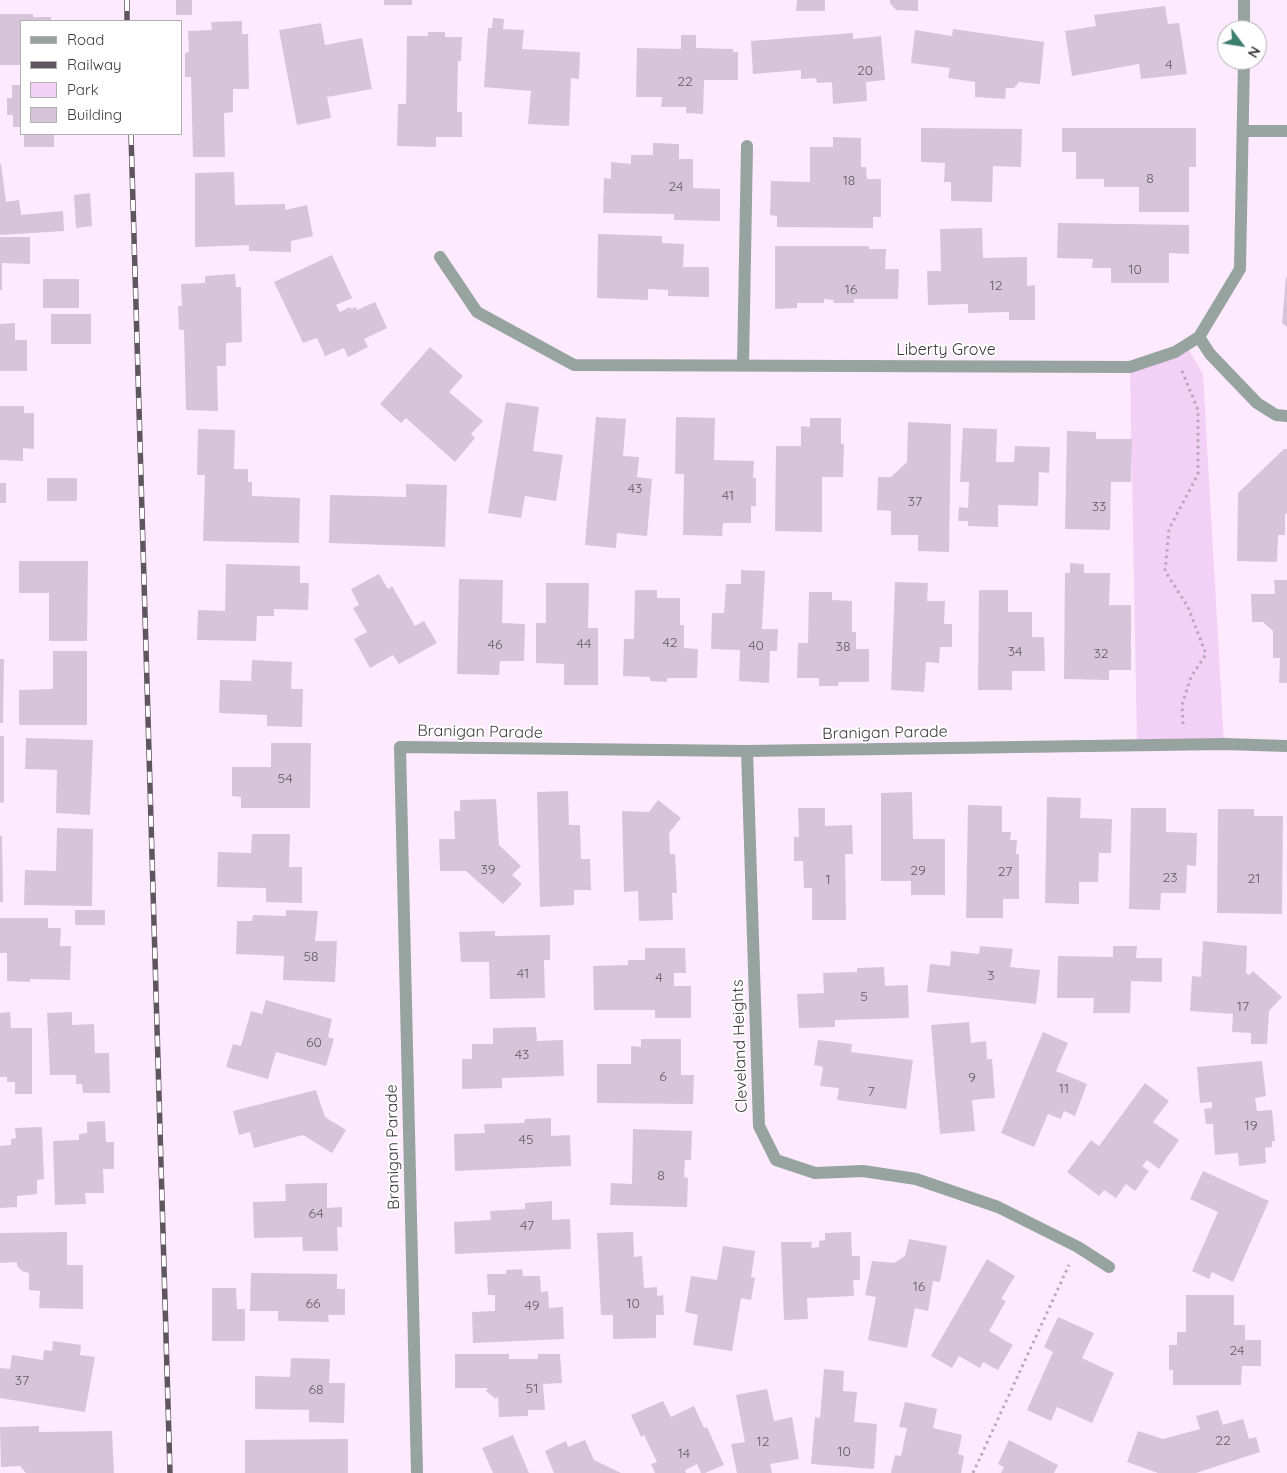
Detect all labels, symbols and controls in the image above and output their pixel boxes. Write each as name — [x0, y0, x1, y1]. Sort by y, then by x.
legend — [20, 20, 182, 135]
north arrow — [1217, 20, 1267, 70]
text: Road — [67, 30, 104, 49]
text: N — [1244, 43, 1264, 61]
text: Railway — [67, 55, 122, 74]
house number: 4 — [1165, 57, 1173, 73]
house number: 20 — [857, 63, 873, 79]
house number: 22 — [677, 74, 693, 90]
text: Park — [67, 80, 99, 99]
text: Building — [67, 105, 122, 124]
house number: 8 — [1146, 171, 1154, 187]
house number: 18 — [843, 173, 855, 189]
house number: 24 — [669, 179, 683, 195]
house number: 10 — [1128, 262, 1142, 278]
house number: 12 — [990, 278, 1002, 294]
house number: 16 — [845, 282, 857, 298]
street label: Liberty Grove — [896, 340, 996, 360]
house number: 43 — [628, 481, 642, 497]
house number: 41 — [722, 488, 734, 504]
house number: 37 — [908, 494, 922, 510]
house number: 33 — [1092, 499, 1106, 515]
house number: 42 — [662, 635, 678, 651]
house number: 44 — [577, 636, 591, 652]
house number: 46 — [488, 637, 502, 653]
house number: 40 — [748, 638, 764, 654]
house number: 38 — [836, 639, 850, 655]
house number: 34 — [1008, 644, 1022, 660]
house number: 32 — [1093, 646, 1109, 662]
street label: Branigan Parade — [417, 721, 543, 743]
street label: Branigan Parade — [822, 722, 948, 744]
house number: 54 — [277, 771, 293, 787]
house number: 39 — [480, 862, 496, 878]
house number: 29 — [910, 863, 926, 879]
house number: 27 — [998, 864, 1012, 880]
house number: 23 — [1162, 870, 1178, 886]
house number: 21 — [1248, 871, 1260, 887]
house number: 1 — [825, 872, 831, 888]
house number: 58 — [303, 949, 319, 965]
house number: 41 — [517, 966, 529, 982]
house number: 3 — [987, 968, 995, 984]
house number: 4 — [655, 970, 663, 986]
street label: Cleveland Heights — [728, 979, 752, 1113]
house number: 5 — [860, 989, 868, 1005]
house number: 17 — [1237, 999, 1249, 1015]
house number: 60 — [306, 1035, 322, 1051]
house number: 43 — [515, 1047, 529, 1063]
house number: 6 — [659, 1069, 667, 1085]
house number: 9 — [968, 1070, 976, 1086]
house number: 11 — [1059, 1081, 1069, 1097]
street label: Branigan Parade — [382, 1084, 404, 1210]
house number: 7 — [867, 1084, 875, 1100]
house number: 19 — [1245, 1118, 1257, 1134]
house number: 45 — [518, 1132, 534, 1148]
house number: 8 — [657, 1168, 665, 1184]
house number: 64 — [308, 1206, 324, 1222]
house number: 47 — [520, 1218, 534, 1234]
house number: 16 — [913, 1279, 925, 1295]
house number: 66 — [305, 1296, 321, 1312]
house number: 10 — [626, 1296, 640, 1312]
house number: 49 — [525, 1298, 539, 1314]
house number: 24 — [1230, 1343, 1244, 1359]
house number: 37 — [15, 1373, 29, 1389]
house number: 51 — [526, 1381, 538, 1397]
house number: 68 — [308, 1382, 324, 1398]
house number: 22 — [1215, 1433, 1231, 1449]
house number: 12 — [757, 1434, 769, 1450]
house number: 10 — [837, 1444, 851, 1460]
house number: 14 — [678, 1446, 690, 1462]

